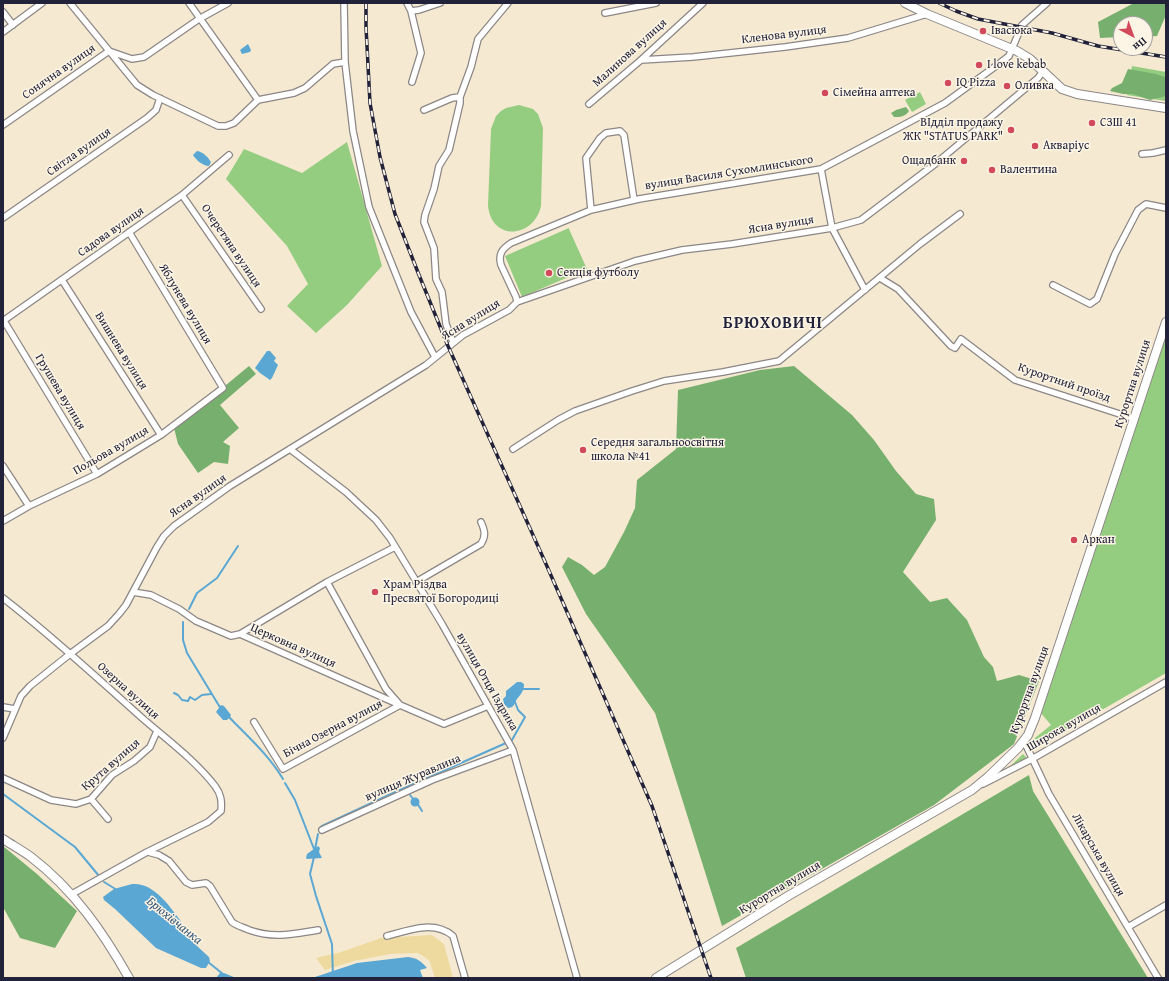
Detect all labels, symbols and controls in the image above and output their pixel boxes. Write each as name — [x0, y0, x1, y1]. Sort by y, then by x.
street label: Малинова вулиця — [590, 16, 670, 90]
north arrow — [1113, 16, 1153, 56]
street label: Кленова вулиця — [741, 23, 827, 47]
place label: Івасюка — [991, 24, 1032, 38]
marker: Івасюка — [978, 26, 988, 36]
text: Пн — [1130, 34, 1151, 55]
street label: Сонячна вулиця — [20, 41, 98, 103]
place label: I love kebab — [987, 58, 1046, 72]
marker: I love kebab — [974, 60, 984, 70]
place label: IQ Pizza — [956, 76, 996, 90]
marker: IQ Pizza — [943, 78, 953, 88]
place label: Оливка — [1015, 79, 1054, 93]
marker: Оливка — [1002, 81, 1012, 91]
place label: Сімейна аптека — [833, 86, 915, 100]
marker: Сімейна аптека — [820, 88, 830, 98]
place label: ВІдділ продажу ЖК "STATUS PARK" — [903, 116, 1003, 144]
place label: СЗШ 41 — [1100, 116, 1137, 130]
marker: СЗШ 41 — [1087, 118, 1097, 128]
street label: Світла вулиця — [44, 125, 114, 179]
marker: ВІдділ продажу ЖК "STATUS PARK" — [1006, 125, 1016, 135]
place label: Акваріус — [1043, 139, 1089, 153]
marker: Акваріус — [1030, 141, 1040, 151]
street label: вулиця Василя Сухомлинського — [644, 153, 814, 193]
place label: Ощадбанк — [902, 154, 956, 168]
marker: Ощадбанк — [959, 156, 969, 166]
place label: Валентина — [1000, 163, 1057, 177]
marker: Валентина — [987, 165, 997, 175]
street label: Очеретяна вулиця — [198, 202, 264, 290]
street label: Садова вулиця — [75, 204, 147, 260]
street label: Ясна вулиця — [747, 213, 815, 237]
street label: Яблунева вулиця — [155, 261, 215, 347]
place label: Секція футболу — [557, 266, 639, 280]
marker: Секція футболу — [544, 268, 554, 278]
street label: Ясна вулиця — [439, 296, 503, 344]
street label: Вишнева вулиця — [91, 310, 151, 392]
district label: БРЮХОВИЧІ — [723, 314, 823, 334]
street label: Курортна вулиця — [1112, 338, 1154, 430]
street label: Грушева вулиця — [32, 351, 88, 433]
street label: Курортний проїзд — [1016, 360, 1112, 406]
street label: Польова вулиця — [71, 423, 151, 479]
place label: Середня загальноосвітня школа №41 — [591, 436, 724, 464]
marker: Середня загальноосвітня школа №41 — [578, 445, 588, 455]
street label: Ясна вулиця — [167, 471, 229, 521]
place label: Аркан — [1082, 533, 1115, 547]
marker: Аркан — [1069, 535, 1079, 545]
place label: Храм Різдва Пресвятої Богородиці — [383, 578, 499, 606]
marker: Храм Різдва Пресвятої Богородиці — [370, 587, 380, 597]
street label: Церковна вулиця — [248, 621, 338, 671]
street label: вулиця Отця Іздрика — [453, 630, 521, 734]
street label: Курортна вулиця — [1007, 644, 1053, 736]
street label: Озерна вулиця — [94, 659, 162, 723]
street label: Бічна Озерна вулиця — [281, 697, 385, 761]
street label: Широка вулиця — [1024, 701, 1104, 755]
street label: Крута вулиця — [79, 736, 143, 794]
street label: вулиця Журавлина — [363, 751, 463, 805]
street label: Лікарська вулиця — [1068, 811, 1128, 899]
street label: Курортна вулиця — [737, 858, 823, 918]
water label: Брюхівчанка — [143, 894, 205, 948]

